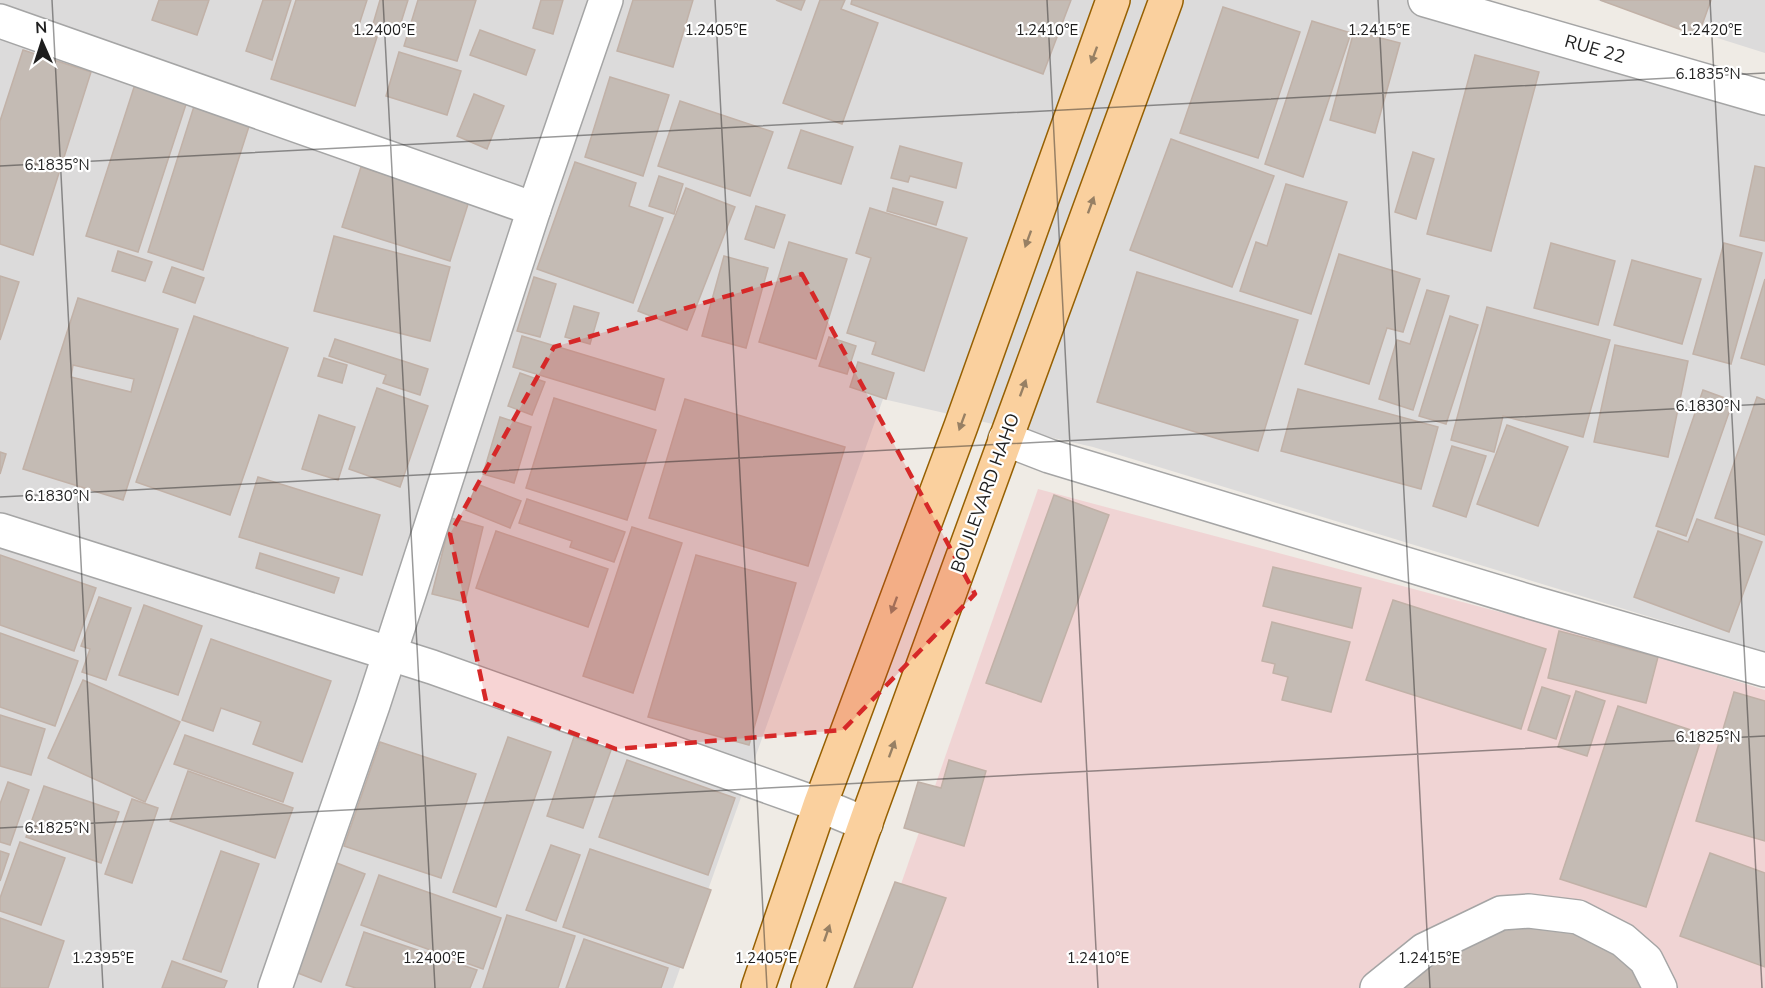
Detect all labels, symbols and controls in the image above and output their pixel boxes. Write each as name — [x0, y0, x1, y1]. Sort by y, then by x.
north arrow — [12, 12, 72, 72]
text: N — [35, 17, 48, 39]
text: 1.2400°E — [353, 20, 415, 40]
text: 1.2405°E — [685, 20, 747, 40]
text: 1.2410°E — [1016, 20, 1078, 40]
text: 1.2415°E — [1348, 20, 1410, 40]
text: 1.2420°E — [1680, 20, 1742, 40]
street label: RUE 22 — [1562, 29, 1628, 69]
one-way arrow — [1088, 46, 1098, 64]
text: 6.1835°N — [1675, 64, 1741, 84]
text: 6.1835°N — [24, 155, 90, 175]
one-way arrow — [1086, 196, 1096, 214]
one-way arrow — [1022, 230, 1032, 248]
one-way arrow — [1019, 379, 1029, 397]
text: 6.1830°N — [1675, 396, 1741, 416]
street label: BOULEVARD HAHO — [945, 410, 1025, 576]
one-way arrow — [957, 413, 967, 431]
text: 6.1830°N — [24, 486, 90, 506]
one-way arrow — [889, 596, 899, 614]
text: 6.1825°N — [1675, 727, 1741, 747]
one-way arrow — [888, 740, 898, 758]
text: 6.1825°N — [24, 818, 90, 838]
one-way arrow — [823, 924, 833, 942]
text: 1.2395°E — [72, 948, 134, 968]
text: 1.2400°E — [403, 948, 465, 968]
text: 1.2405°E — [735, 948, 797, 968]
text: 1.2410°E — [1067, 948, 1129, 968]
text: 1.2415°E — [1398, 948, 1460, 968]

